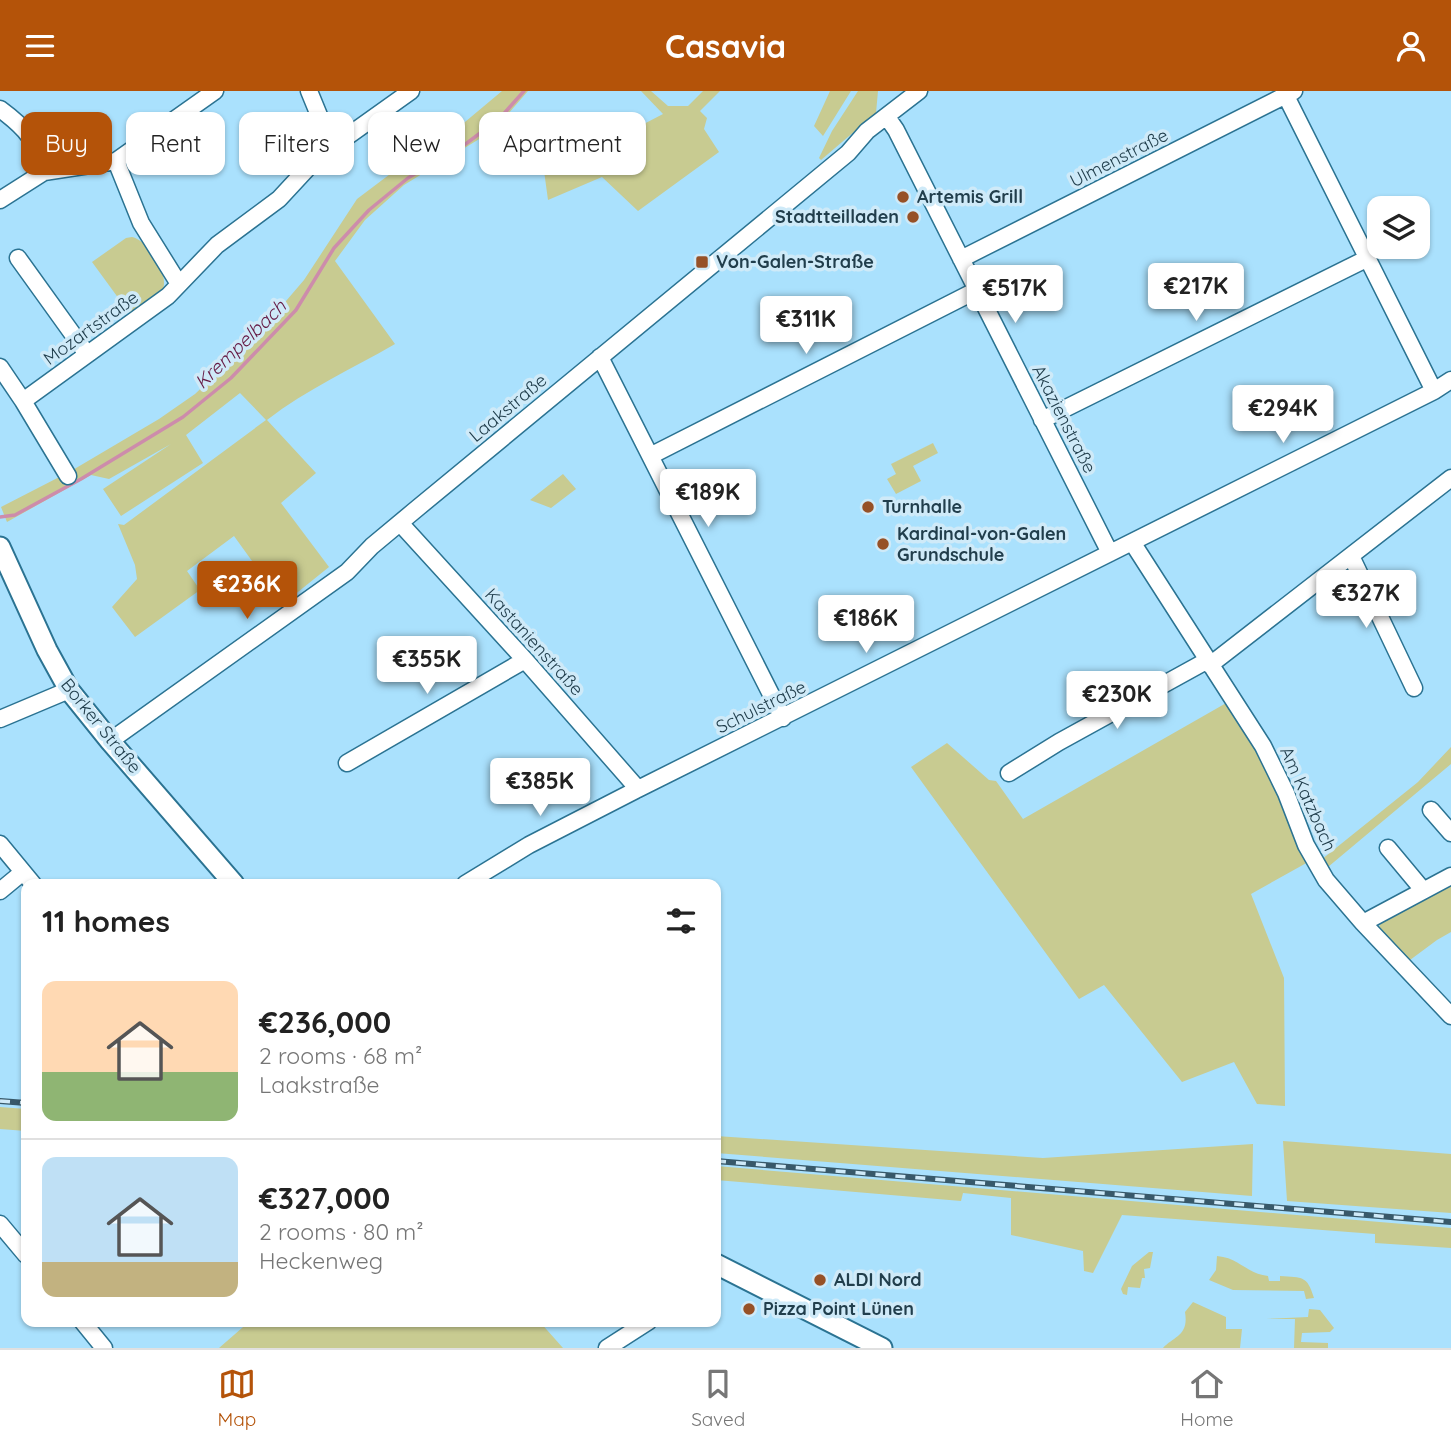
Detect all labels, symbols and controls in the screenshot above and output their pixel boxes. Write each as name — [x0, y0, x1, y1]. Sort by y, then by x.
text: Casavia — [665, 26, 786, 66]
icon: menu — [21, 27, 59, 65]
icon: person — [1392, 27, 1430, 65]
chip: Buy — [21, 112, 112, 175]
chip: Rent — [126, 112, 225, 175]
chip: Filters — [239, 112, 354, 175]
chip: New — [368, 112, 465, 175]
chip: Apartment — [479, 112, 646, 175]
street label: Ulmenstraße — [1066, 123, 1172, 192]
place label: Artemis Grill — [917, 185, 1023, 208]
marker: Artemis Grill — [895, 189, 911, 205]
map controls — [1367, 196, 1430, 259]
button: layers — [1367, 196, 1430, 259]
place label: Stadtteilladen — [775, 205, 899, 228]
marker: Stadtteilladen — [905, 209, 921, 225]
place label: Von-Galen-Straße — [716, 250, 874, 273]
marker: Von-Galen-Straße — [694, 254, 710, 270]
pin: €217K — [1147, 264, 1245, 323]
pin: €517K — [966, 265, 1064, 325]
text: €217K — [1164, 271, 1228, 300]
text: €517K — [983, 273, 1047, 302]
street label: Mozartstraße — [39, 285, 143, 370]
water label: Krempelbach — [189, 294, 292, 394]
pin: €311K — [757, 296, 855, 356]
text: €311K — [776, 304, 836, 333]
street label: Akazienstraße — [1027, 361, 1102, 477]
street label: Laakstraße — [464, 368, 551, 447]
pin: €294K — [1234, 385, 1332, 445]
text: €294K — [1248, 393, 1318, 422]
pin: €189K — [659, 469, 757, 529]
text: €189K — [676, 477, 740, 506]
place label: Turnhalle — [882, 495, 962, 518]
marker: Turnhalle — [860, 499, 876, 515]
place label: Kardinal-von-Galen Grundschule — [897, 522, 1066, 566]
marker: Kardinal-von-Galen Grundschule — [875, 536, 891, 552]
pin: €236K — [198, 561, 296, 621]
text: €236K — [213, 569, 281, 598]
pin: €327K — [1317, 571, 1415, 630]
text: €327K — [1332, 578, 1400, 607]
street label: Kastanienstraße — [480, 583, 589, 700]
pin: €186K — [817, 595, 915, 655]
text: €186K — [834, 603, 898, 632]
pin: €355K — [378, 637, 476, 696]
text: €355K — [393, 644, 461, 673]
pin: €230K — [1068, 671, 1166, 731]
street label: Borker Straße — [56, 674, 147, 778]
street label: Schulstraße — [712, 675, 810, 738]
text: €230K — [1082, 679, 1152, 708]
street label: Am Katzbach — [1275, 743, 1342, 855]
pin: €385K — [491, 759, 589, 818]
text: €385K — [506, 766, 574, 795]
text: 11 homes — [42, 902, 170, 940]
icon: filters — [662, 902, 700, 940]
text: €236,000 — [259, 1003, 391, 1041]
icon: home — [98, 1009, 182, 1093]
text: 2 rooms · 68 m² — [259, 1041, 422, 1070]
text: Laakstraße — [259, 1070, 380, 1099]
text: €327,000 — [259, 1179, 390, 1217]
icon: home — [98, 1185, 182, 1269]
text: 2 rooms · 80 m² — [259, 1217, 424, 1246]
text: Heckenweg — [259, 1246, 383, 1275]
place label: ALDI Nord — [834, 1268, 922, 1291]
marker: ALDI Nord — [812, 1272, 828, 1288]
place label: Pizza Point Lünen — [763, 1297, 914, 1320]
marker: Pizza Point Lünen — [741, 1301, 757, 1317]
tab: Map — [217, 1365, 256, 1431]
tab: Saved — [691, 1365, 745, 1431]
tab: Home — [1180, 1365, 1234, 1431]

